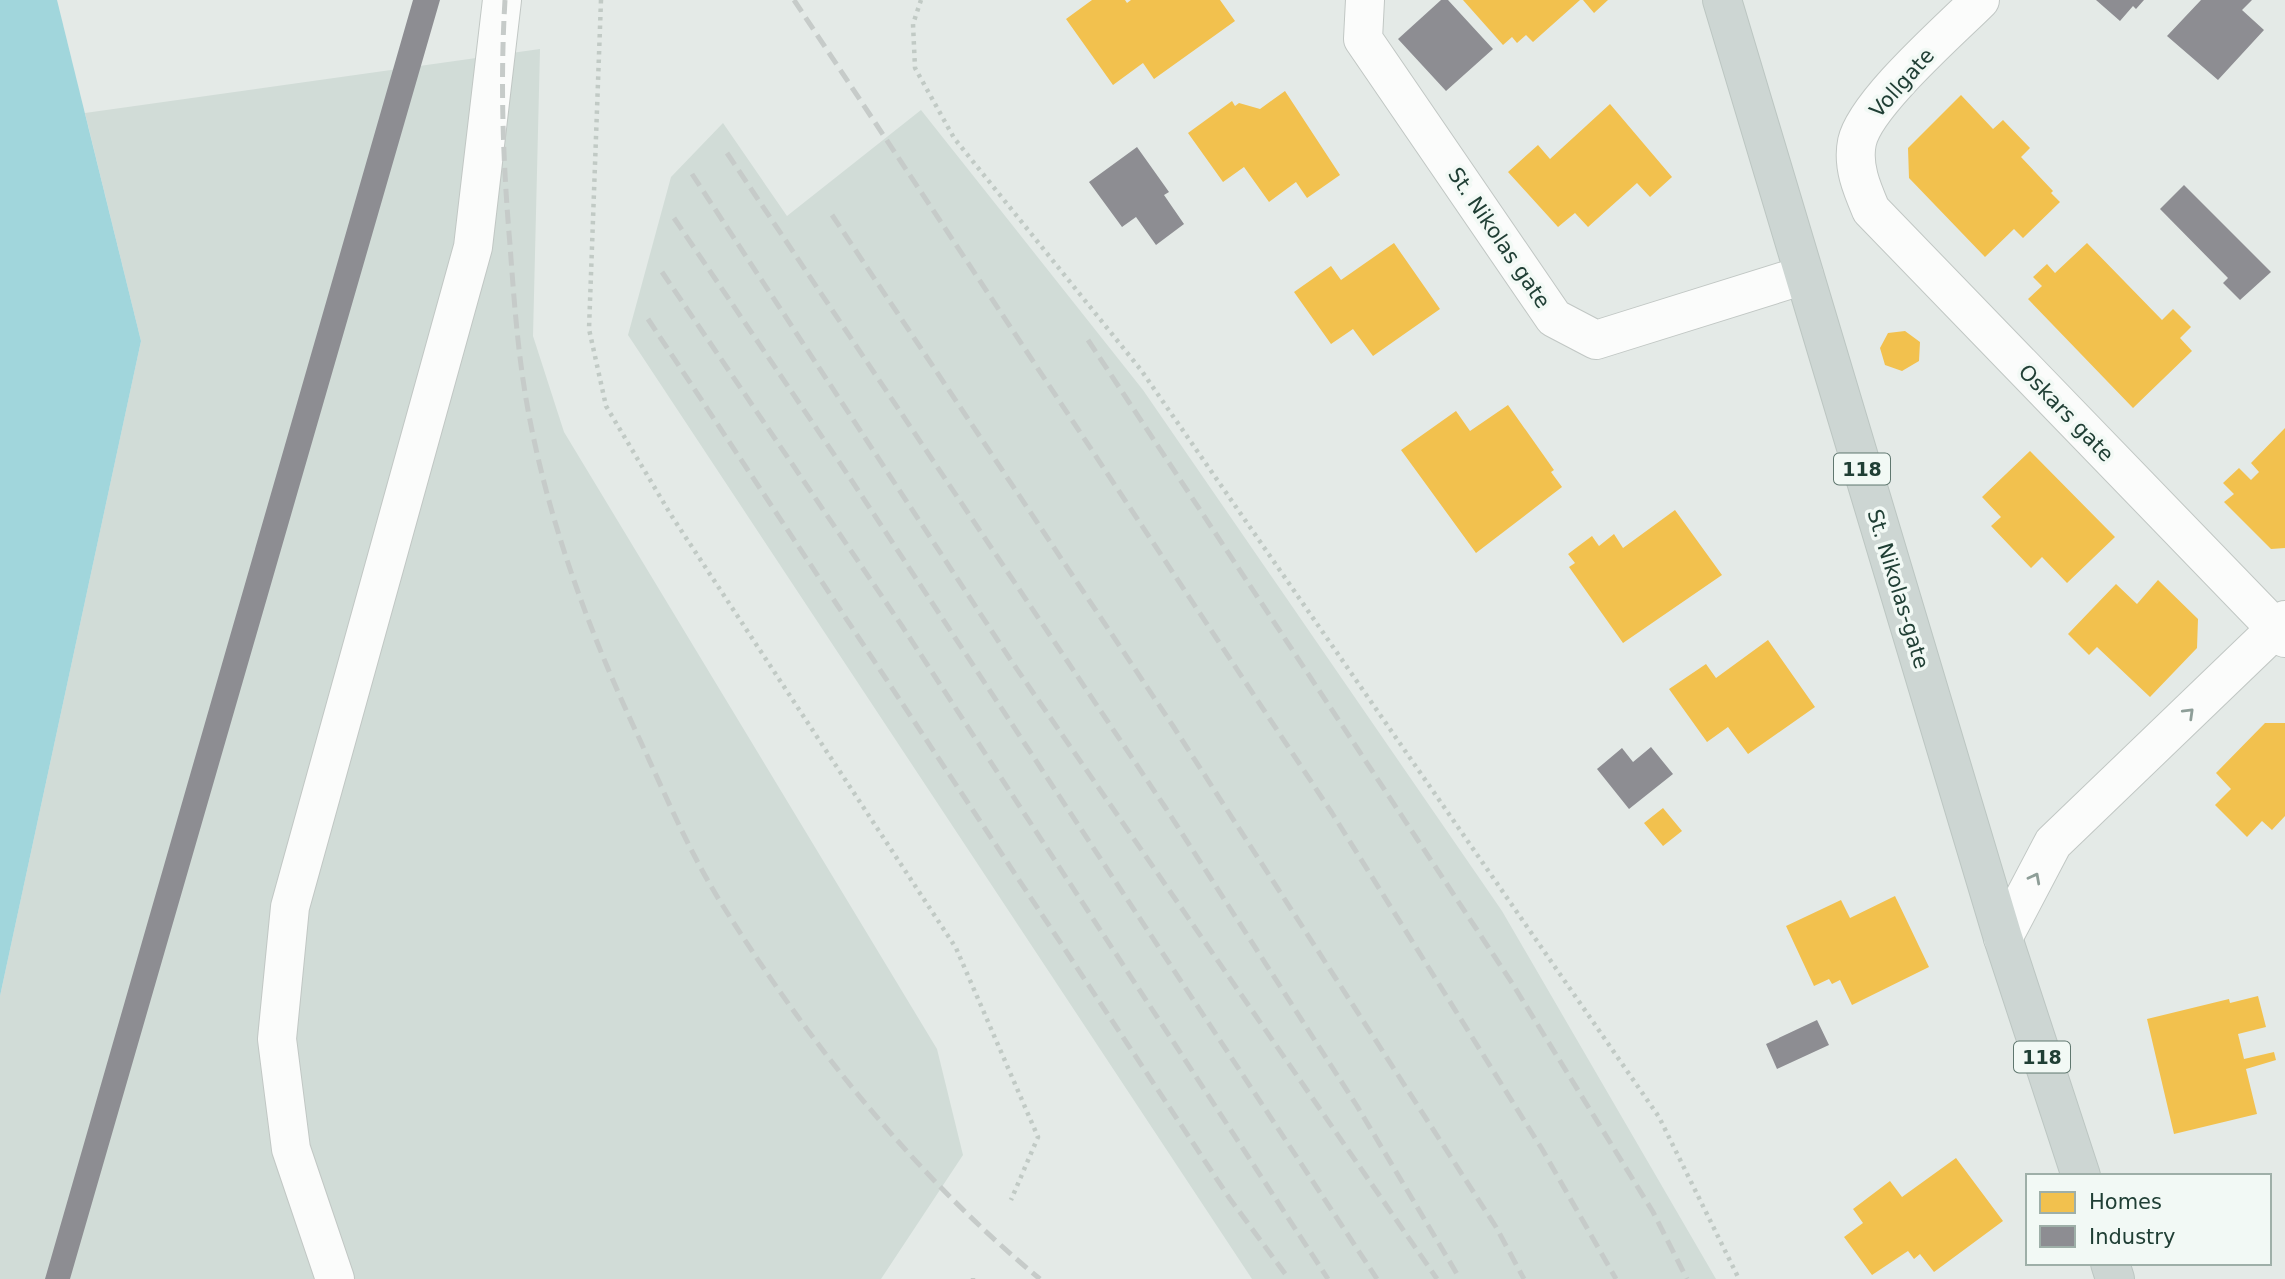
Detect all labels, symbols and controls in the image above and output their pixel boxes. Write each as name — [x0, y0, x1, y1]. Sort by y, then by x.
street label: Vollgate — [1865, 44, 1939, 122]
street label: St. Nikolas gate — [1443, 163, 1555, 313]
street label: Oskars gate — [2014, 359, 2118, 467]
road number: 118 — [1834, 454, 1890, 484]
street label: St. Nikolas-gate — [1862, 506, 1934, 672]
one-way arrow — [2181, 708, 2194, 721]
one-way arrow — [2026, 873, 2040, 885]
road number: 118 — [2014, 1042, 2070, 1072]
legend — [2026, 1174, 2271, 1265]
text: Homes — [2089, 1190, 2162, 1214]
text: Industry — [2089, 1225, 2175, 1249]

